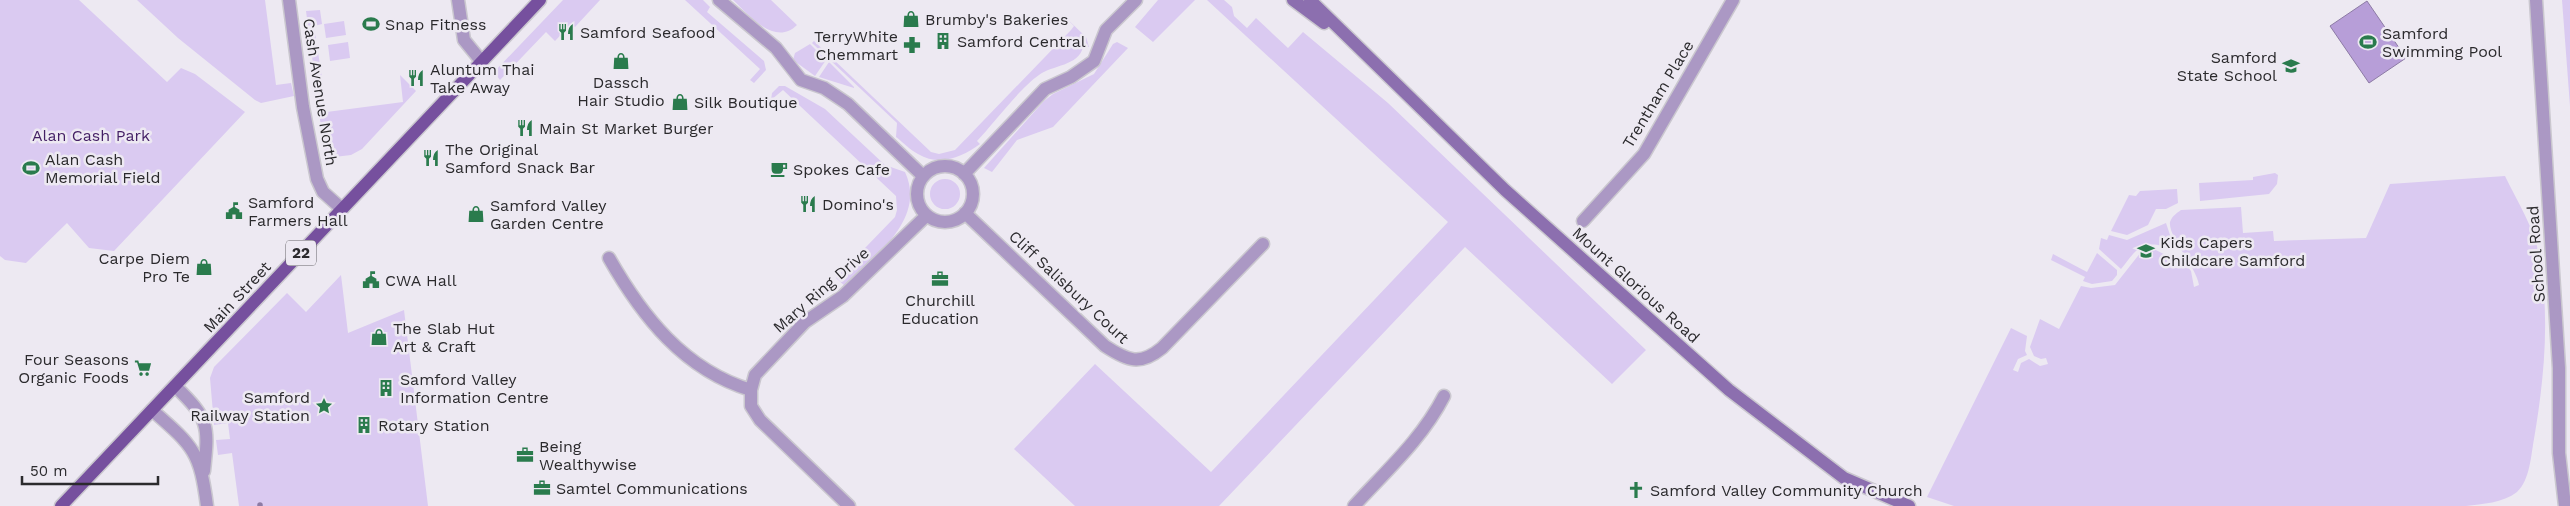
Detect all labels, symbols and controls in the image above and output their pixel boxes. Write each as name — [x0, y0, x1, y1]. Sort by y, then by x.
shop icon: Brumby's Bakeries — [901, 9, 921, 29]
place label: Brumby's Bakeries — [925, 10, 1069, 29]
sports icon: Snap Fitness — [361, 14, 381, 34]
place label: Snap Fitness — [385, 15, 486, 34]
street label: Cash Avenue North — [299, 17, 341, 167]
restaurant icon: Samford Seafood — [556, 22, 576, 42]
place label: Samford Seafood — [580, 23, 715, 42]
place label: Samford Swimming Pool — [2382, 24, 2502, 61]
place label: TerryWhite Chemmart — [814, 27, 898, 64]
building icon: Samford Central — [933, 31, 953, 51]
place label: Samford Central — [957, 32, 1086, 51]
sports icon: Samford Swimming Pool — [2358, 32, 2378, 52]
pharmacy icon: TerryWhite Chemmart — [902, 35, 922, 55]
street label: Trentham Place — [1618, 37, 1698, 151]
place label: Samford State School — [2177, 48, 2277, 85]
shop icon: Dassch Hair Studio — [611, 51, 631, 71]
school or university icon: Samford State School — [2281, 56, 2301, 76]
place label: Aluntum Thai Take Away — [430, 60, 535, 97]
restaurant icon: Aluntum Thai Take Away — [406, 68, 426, 88]
place label: Dassch Hair Studio — [577, 73, 665, 110]
shop icon: Silk Boutique — [670, 92, 690, 112]
place label: Silk Boutique — [694, 93, 798, 112]
restaurant icon: Main St Market Burger — [515, 118, 535, 138]
place label: Main St Market Burger — [539, 119, 714, 138]
park label: Alan Cash Park — [32, 126, 150, 145]
place label: The Original Samford Snack Bar — [445, 140, 595, 177]
restaurant icon: The Original Samford Snack Bar — [421, 148, 441, 168]
place label: Alan Cash Memorial Field — [45, 150, 160, 187]
sports icon: Alan Cash Memorial Field — [21, 158, 41, 178]
cafe icon: Spokes Cafe — [769, 159, 789, 179]
place label: Spokes Cafe — [793, 160, 890, 179]
place label: Samford Farmers Hall — [248, 193, 348, 230]
restaurant icon: Domino's — [798, 194, 818, 214]
place label: Domino's — [822, 195, 894, 214]
place label: Samford Valley Garden Centre — [490, 196, 607, 233]
public building icon: Samford Farmers Hall — [224, 201, 244, 221]
shop icon: Samford Valley Garden Centre — [466, 204, 486, 224]
street label: School Road — [2523, 205, 2549, 303]
street label: Mount Glorious Road — [1569, 223, 1703, 347]
street label: Cliff Salisbury Court — [1005, 226, 1133, 348]
place label: Kids Capers Childcare Samford — [2160, 233, 2305, 270]
road number: 22 — [286, 240, 316, 266]
school or university icon: Kids Capers Childcare Samford — [2136, 241, 2156, 261]
street label: Mary Ring Drive — [769, 243, 873, 337]
place label: Carpe Diem Pro Te — [99, 249, 190, 286]
shop icon: Carpe Diem Pro Te — [194, 257, 214, 277]
street label: Main Street — [199, 257, 275, 337]
office icon: Churchill Education — [930, 269, 950, 289]
public building icon: CWA Hall — [361, 270, 381, 290]
place label: CWA Hall — [385, 271, 457, 290]
place label: Churchill Education — [901, 291, 979, 328]
place label: The Slab Hut Art & Craft — [393, 319, 495, 356]
shop icon: The Slab Hut Art & Craft — [369, 327, 389, 347]
place label: Four Seasons Organic Foods — [18, 350, 129, 387]
supermarket icon: Four Seasons Organic Foods — [133, 358, 153, 378]
place label: Samford Valley Information Centre — [400, 370, 549, 407]
building icon: Samford Valley Information Centre — [376, 378, 396, 398]
place label: Samford Railway Station — [190, 388, 310, 425]
place icon: Samford Railway Station — [314, 396, 334, 416]
building icon: Rotary Station — [354, 415, 374, 435]
place label: Rotary Station — [378, 416, 490, 435]
place label: Being Wealthywise — [539, 437, 637, 474]
office icon: Being Wealthywise — [515, 445, 535, 465]
scale bar — [22, 454, 159, 486]
text: 50 m — [30, 462, 67, 480]
office icon: Samtel Communications — [532, 478, 552, 498]
place label: Samtel Communications — [556, 479, 748, 498]
church icon: Samford Valley Community Church — [1626, 480, 1646, 500]
place label: Samford Valley Community Church — [1650, 481, 1923, 500]

